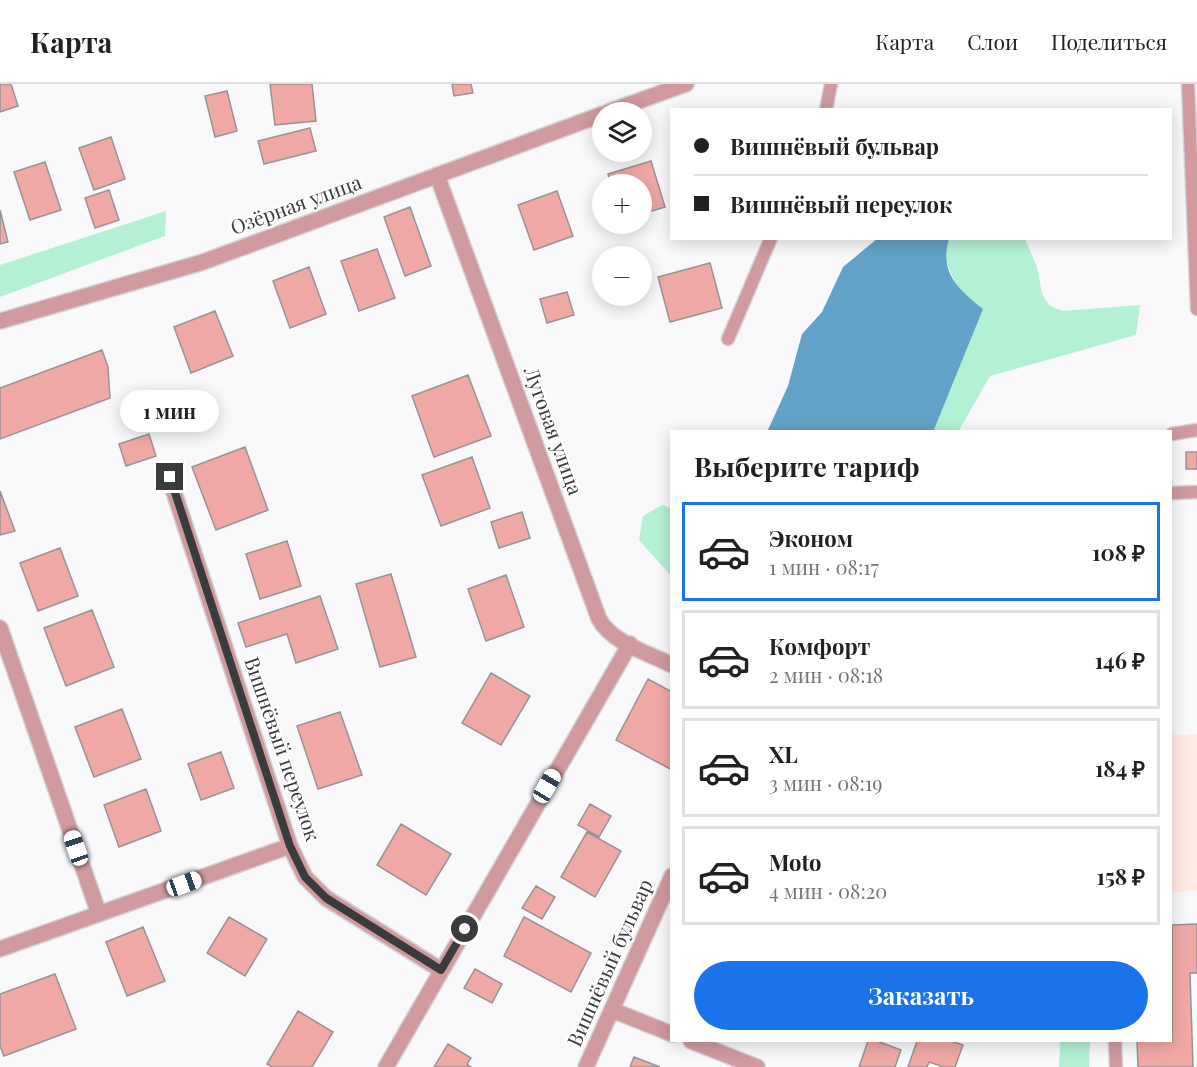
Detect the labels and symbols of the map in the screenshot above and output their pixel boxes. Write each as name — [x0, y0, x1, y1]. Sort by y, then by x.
street label: Озёрная улица — [226, 167, 365, 240]
street label: Луговая улица — [518, 362, 590, 498]
callout: 1 мин — [120, 390, 219, 432]
route end — [156, 463, 183, 490]
street label: Вишнёвый переулок — [239, 653, 328, 845]
car — [530, 766, 564, 806]
car — [62, 828, 90, 868]
car — [164, 869, 204, 899]
street label: Вишнёвый бульвар — [560, 874, 658, 1050]
route start — [451, 915, 478, 942]

